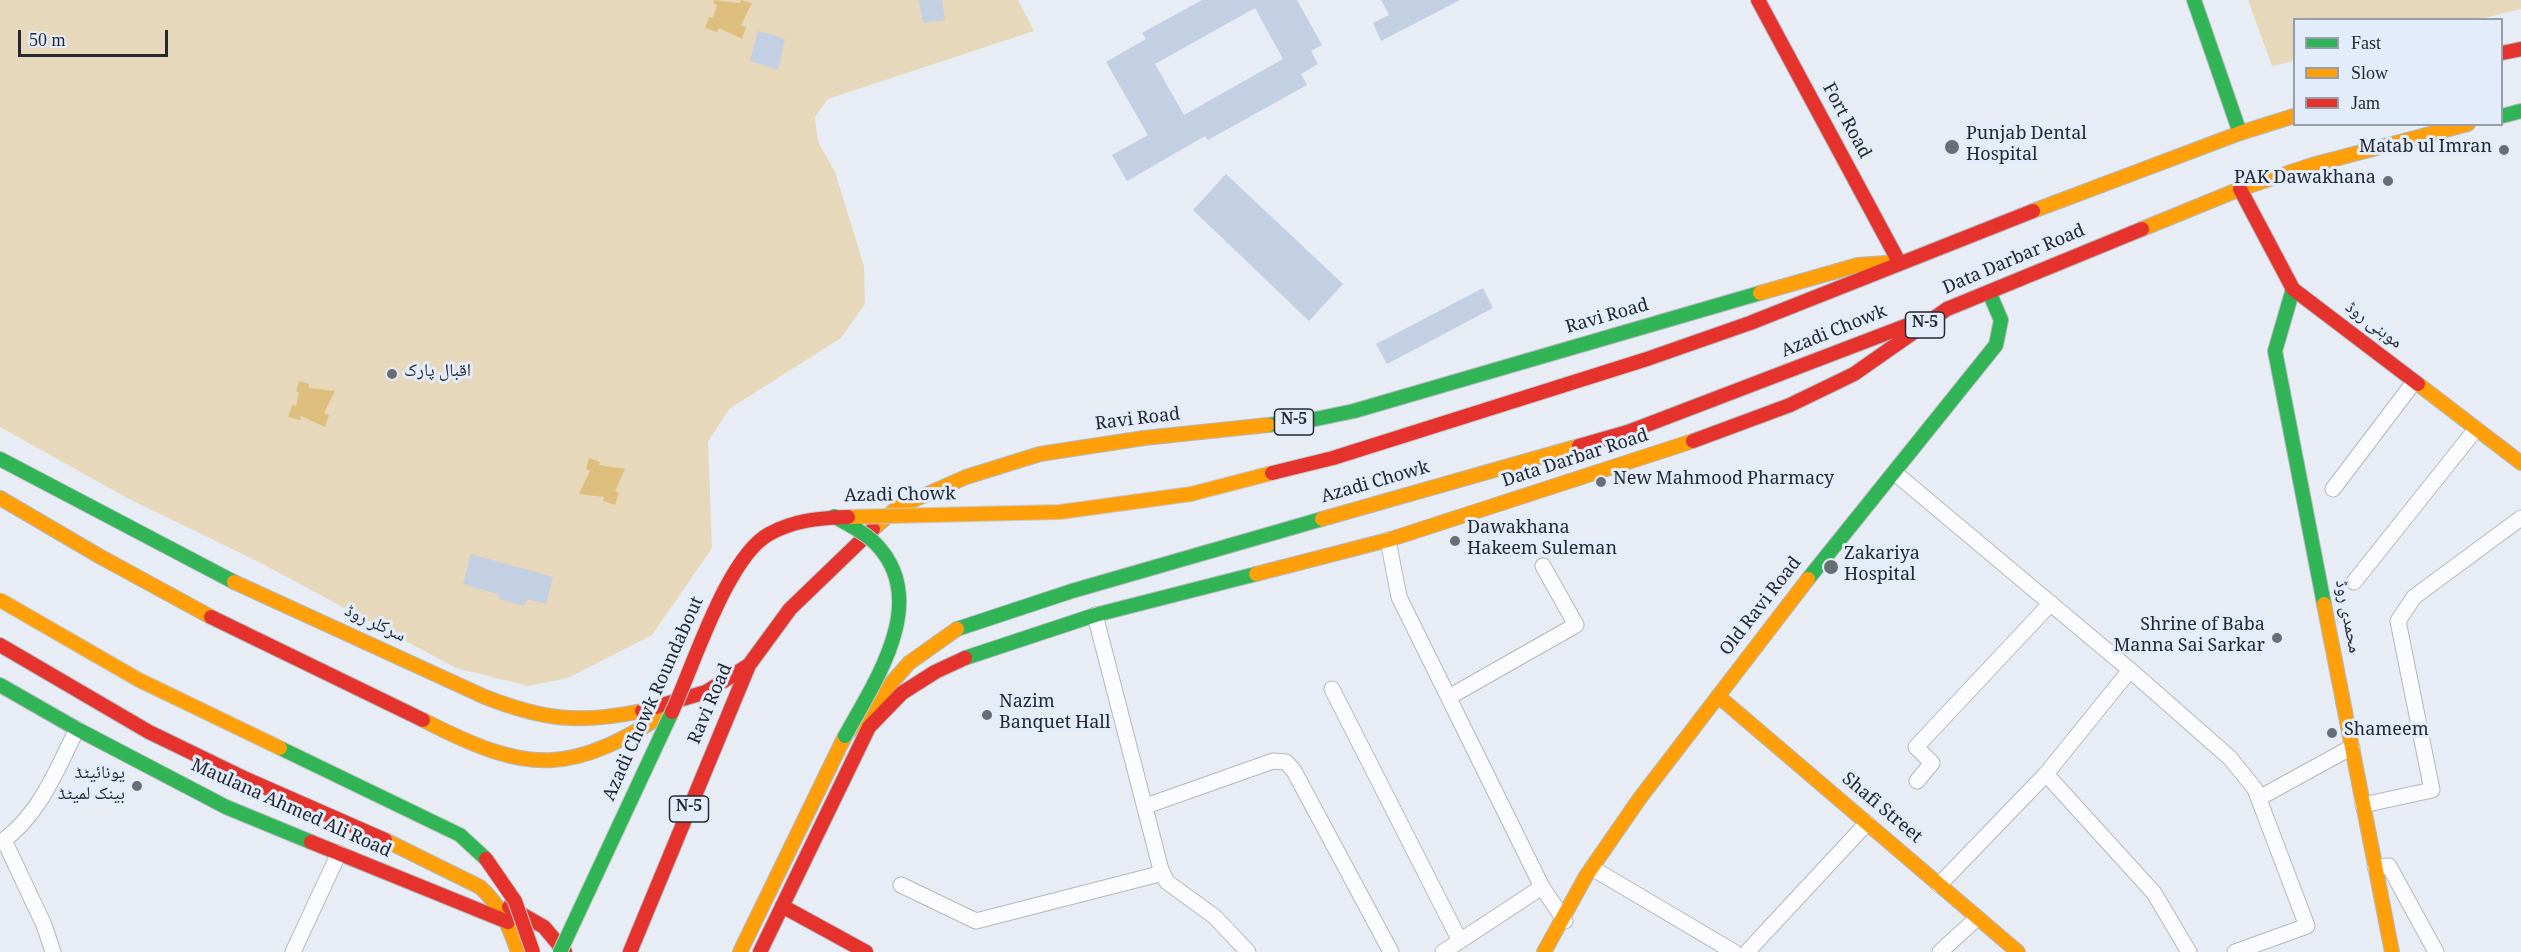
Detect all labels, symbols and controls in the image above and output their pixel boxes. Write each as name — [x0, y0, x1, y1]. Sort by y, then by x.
scale bar — [21, 18, 171, 56]
legend — [2293, 18, 2503, 126]
text: 50 m — [29, 30, 66, 50]
text: Fast — [2351, 33, 2381, 53]
text: Slow — [2351, 63, 2388, 83]
street label: Fort Road — [1815, 81, 1873, 163]
text: Jam — [2351, 93, 2380, 113]
place label: Punjab Dental Hospital — [1966, 126, 2087, 168]
marker: Punjab Dental Hospital — [1943, 138, 1961, 156]
place label: Matab ul Imran — [2359, 139, 2492, 161]
marker: Matab ul Imran — [2497, 143, 2511, 157]
place label: PAK Dawakhana — [2234, 170, 2376, 192]
marker: PAK Dawakhana — [2381, 174, 2395, 188]
street label: Data Darbar Road — [1941, 222, 2089, 302]
street label: Ravi Road — [1564, 297, 1652, 341]
street label: موہنی روڈ — [2339, 299, 2405, 355]
street label: Azadi Chowk — [1779, 303, 1891, 365]
road number: N-5 — [1906, 312, 1944, 338]
place label: اقبال پارک — [404, 363, 471, 385]
marker: اقبال پارک — [385, 367, 399, 381]
street label: Ravi Road — [1094, 406, 1182, 438]
road number: N-5 — [1274, 409, 1314, 435]
street label: Data Darbar Road — [1500, 427, 1652, 495]
street label: Azadi Chowk — [1319, 459, 1433, 511]
place label: New Mahmood Pharmacy — [1613, 471, 1834, 493]
marker: New Mahmood Pharmacy — [1594, 475, 1608, 489]
street label: Azadi Chowk — [844, 486, 956, 510]
place label: Dawakhana Hakeem Suleman — [1467, 520, 1617, 562]
marker: Dawakhana Hakeem Suleman — [1448, 534, 1462, 548]
place label: Zakariya Hospital — [1844, 546, 1920, 588]
street label: Old Ravi Road — [1718, 554, 1808, 662]
marker: Zakariya Hospital — [1822, 558, 1840, 576]
street label: محمدی روڈ — [2327, 579, 2363, 655]
street label: Azadi Chowk Roundabout — [601, 595, 711, 805]
street label: سرکلر روڈ — [340, 602, 408, 650]
place label: Shrine of Baba Manna Sai Sarkar — [2113, 617, 2265, 660]
marker: Shrine of Baba Manna Sai Sarkar — [2270, 631, 2284, 645]
street label: Ravi Road — [686, 661, 740, 749]
place label: Nazim Banquet Hall — [999, 694, 1111, 736]
marker: Nazim Banquet Hall — [980, 708, 994, 722]
place label: Shameem — [2344, 722, 2429, 744]
marker: Shameem — [2325, 726, 2339, 740]
street label: Maulana Ahmed Ali Road — [186, 757, 394, 865]
place label: یونائیٹڈ بینک لمیٹڈ — [58, 765, 125, 808]
street label: Shafi Street — [1836, 770, 1924, 850]
marker: یونائیٹڈ بینک لمیٹڈ — [130, 779, 144, 793]
road number: N-5 — [670, 796, 708, 822]

